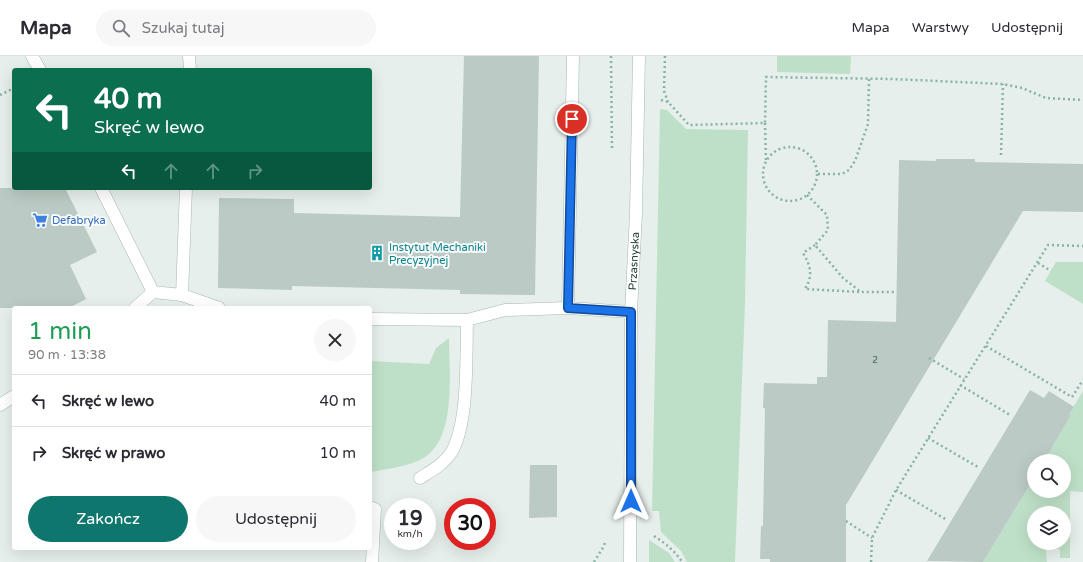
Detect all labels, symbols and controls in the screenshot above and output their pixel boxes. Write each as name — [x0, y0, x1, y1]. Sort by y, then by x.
search box — [96, 10, 376, 46]
text: Mapa — [20, 17, 72, 39]
icon: search — [110, 17, 132, 39]
text: Szukaj tutaj — [142, 19, 225, 37]
text: Mapa — [852, 19, 890, 36]
text: Warstwy — [912, 19, 969, 36]
text: Udostępnij — [991, 19, 1063, 36]
text: 40 m — [94, 82, 162, 116]
icon: left — [28, 84, 80, 136]
pin — [555, 102, 589, 136]
icon: arrive — [561, 108, 583, 130]
text: Skręć w lewo — [94, 116, 204, 138]
icon: left — [118, 160, 140, 182]
icon: ahead — [160, 160, 182, 182]
icon: ahead — [202, 160, 224, 182]
icon: right — [244, 160, 266, 182]
supermarket icon: Defabryka — [31, 211, 49, 229]
place label: Defabryka — [52, 214, 106, 227]
street label: Przasnyska — [626, 232, 642, 291]
place label: Instytut Mechaniki Precyzyjnej — [389, 241, 486, 267]
building icon: Instytut Mechaniki Precyzyjnej — [368, 244, 386, 262]
text: 1 min — [28, 317, 92, 346]
button: close — [314, 319, 356, 361]
text: 90 m · 13:38 — [28, 347, 106, 363]
house number: 2 — [872, 355, 878, 366]
icon: left — [28, 390, 50, 412]
text: Skręć w lewo — [62, 392, 154, 410]
text: 40 m — [319, 392, 356, 410]
icon: right — [28, 442, 50, 464]
text: Skręć w prawo — [62, 444, 165, 462]
text: 10 m — [319, 444, 356, 462]
map controls — [1027, 454, 1071, 550]
button: search — [1027, 454, 1071, 498]
position arrow — [610, 480, 652, 522]
button: Zakończ — [28, 496, 188, 542]
button: Udostępnij — [196, 496, 356, 542]
speed limit sign: 30 — [444, 498, 496, 550]
button: layers — [1027, 506, 1071, 550]
text: 19 — [397, 507, 423, 531]
text: km/h — [397, 528, 423, 540]

